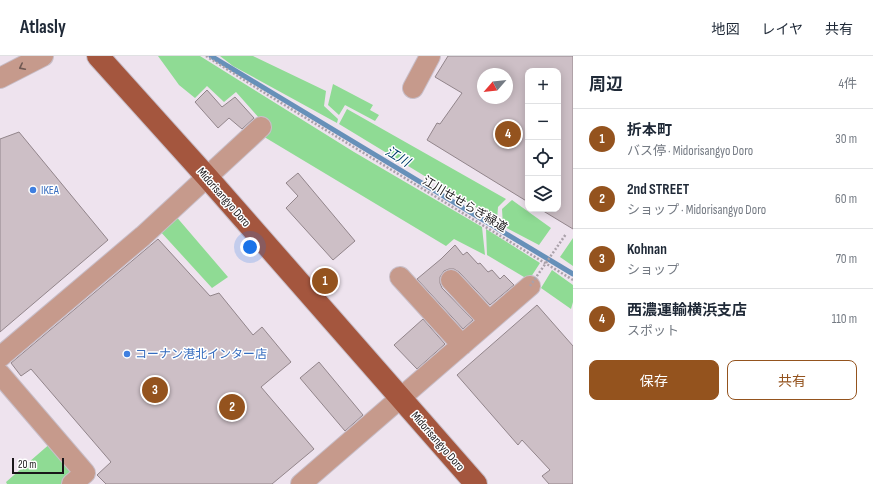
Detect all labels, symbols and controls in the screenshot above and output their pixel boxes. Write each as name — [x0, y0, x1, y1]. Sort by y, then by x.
text: Atlasly — [20, 16, 66, 39]
text: 地図 — [711, 21, 739, 38]
text: レイヤ — [761, 21, 803, 38]
text: 共有 — [825, 21, 853, 38]
one-way arrow — [18, 62, 26, 70]
north arrow — [477, 68, 513, 104]
map controls — [525, 68, 561, 212]
button: + — [525, 68, 561, 104]
text: 周辺 — [589, 75, 623, 95]
text: 4件 — [839, 76, 857, 92]
button: − — [525, 104, 561, 140]
pin: 4 — [495, 119, 521, 149]
text: 折本町 — [627, 121, 672, 140]
text: 1 — [599, 131, 605, 147]
text: 30 m — [835, 131, 857, 147]
button: locate — [525, 140, 561, 176]
water label: 江川 — [382, 143, 414, 171]
text: バス停 · Midorisangyo Doro — [627, 143, 753, 159]
street label: Midorisangyo Doro — [194, 164, 254, 230]
street label: 江川せせらぎ緑道 — [420, 173, 510, 236]
button: layers — [525, 176, 561, 212]
text: 2nd STREET — [627, 180, 689, 199]
place label: IKEA — [41, 183, 60, 198]
marker: IKEA — [28, 185, 38, 195]
text: 2 — [599, 191, 605, 207]
text: 60 m — [835, 191, 857, 207]
text: ショップ · Midorisangyo Doro — [627, 202, 766, 218]
your location — [240, 237, 260, 257]
text: Kohnan — [627, 240, 667, 259]
text: 3 — [599, 251, 605, 267]
text: 70 m — [836, 251, 857, 267]
text: ショップ — [627, 262, 679, 278]
pin: 1 — [312, 266, 338, 296]
text: 西濃運輸横浜支店 — [627, 301, 747, 320]
text: 4 — [599, 311, 605, 327]
text: 110 m — [832, 311, 857, 327]
text: スポット — [627, 323, 679, 339]
place label: コーナン港北インター店 — [135, 347, 267, 362]
marker: コーナン港北インター店 — [122, 349, 132, 359]
button: 保存 — [589, 360, 719, 400]
button: 共有 — [727, 360, 857, 400]
pin: 3 — [142, 375, 168, 405]
pin: 2 — [219, 392, 245, 422]
street label: Midorisangyo Doro — [408, 408, 468, 474]
scale bar — [12, 456, 64, 475]
text: 20 m — [18, 458, 36, 471]

